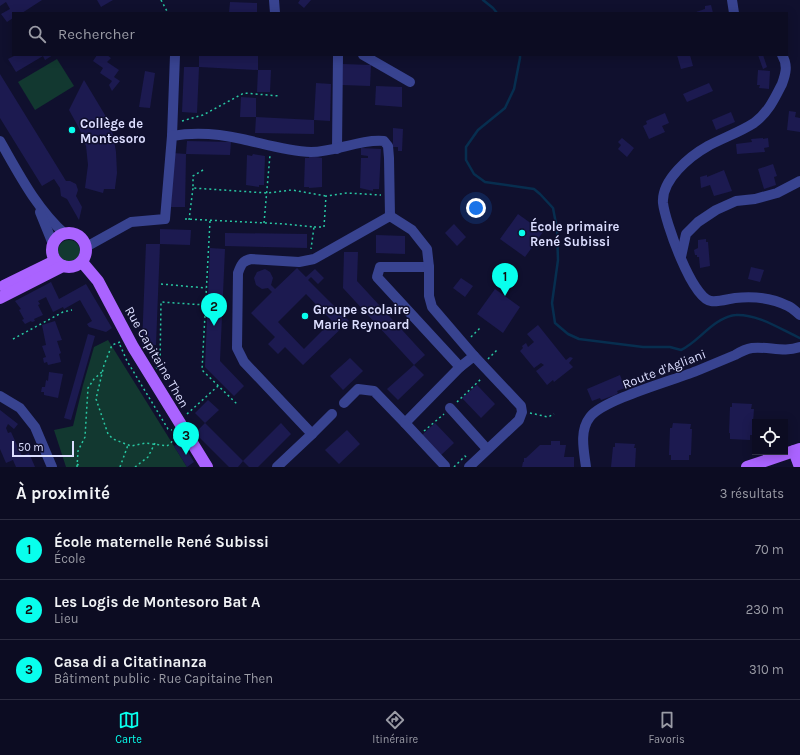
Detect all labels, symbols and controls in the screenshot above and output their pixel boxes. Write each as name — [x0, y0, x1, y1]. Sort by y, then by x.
search box — [12, 12, 788, 56]
icon: search — [26, 23, 48, 45]
text: Rechercher — [58, 25, 135, 43]
place label: Collège de Montesoro — [80, 116, 146, 146]
marker: Collège de Montesoro — [67, 125, 77, 135]
your location — [466, 198, 486, 218]
place label: École primaire René Subissi — [530, 217, 620, 249]
marker: École primaire René Subissi — [517, 228, 527, 238]
pin: 1 — [492, 263, 518, 296]
pin: 2 — [201, 293, 227, 326]
place label: Groupe scolaire Marie Reynoard — [313, 302, 410, 332]
street label: Rue Capitaine Then — [122, 304, 192, 410]
marker: Groupe scolaire Marie Reynoard — [300, 311, 310, 321]
street label: Route d'Agliani — [620, 346, 708, 392]
map controls — [752, 419, 788, 455]
button: locate — [752, 419, 788, 455]
pin: 3 — [173, 422, 199, 455]
scale bar — [12, 439, 74, 458]
text: 50 m — [18, 441, 44, 454]
text: À proximité — [16, 483, 110, 503]
text: 3 résultats — [720, 486, 784, 501]
text: École maternelle René Subissi — [54, 533, 269, 551]
text: 1 — [27, 542, 31, 557]
text: 70 m — [755, 542, 784, 557]
text: École — [54, 551, 85, 566]
text: Les Logis de Montesoro Bat A — [54, 593, 260, 611]
text: 2 — [25, 602, 33, 617]
text: 230 m — [746, 602, 784, 617]
text: Lieu — [54, 611, 79, 626]
text: Casa di a Citatinanza — [54, 653, 207, 671]
text: 3 — [25, 662, 33, 677]
text: 310 m — [749, 662, 784, 677]
text: Bâtiment public · Rue Capitaine Then — [54, 671, 273, 686]
tab: Carte — [115, 709, 142, 746]
tab: Itinéraire — [372, 709, 418, 746]
tab: Favoris — [649, 709, 685, 746]

